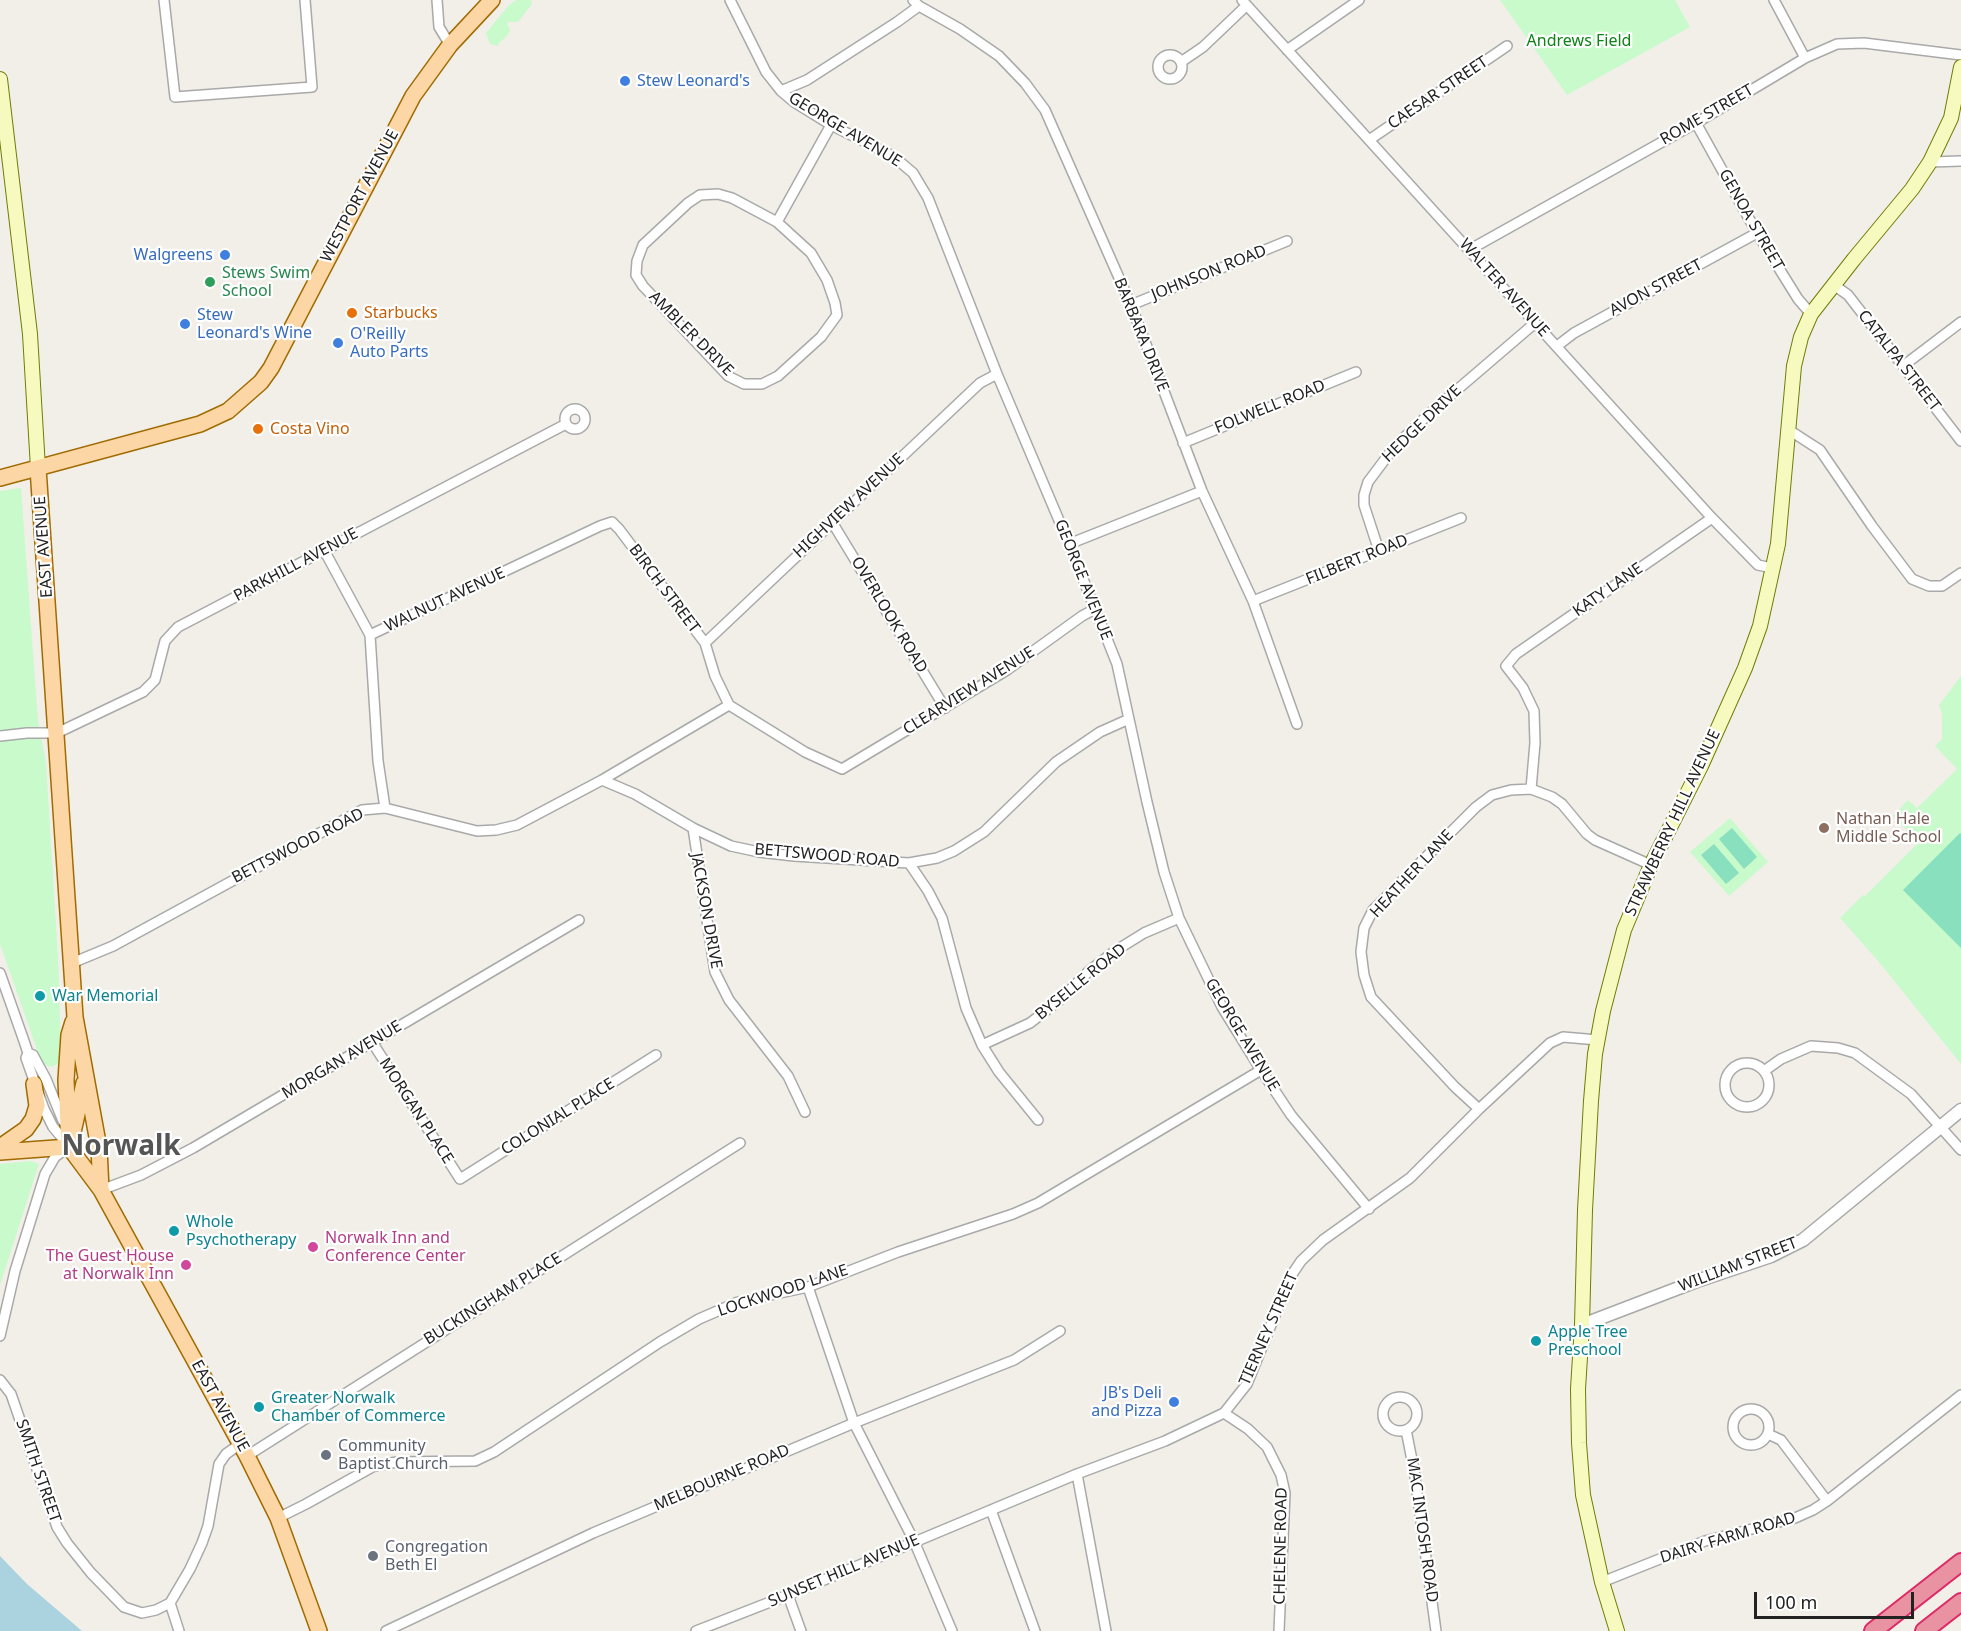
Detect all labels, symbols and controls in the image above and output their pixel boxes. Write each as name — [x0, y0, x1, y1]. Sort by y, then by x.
park label: Andrews Field — [1527, 31, 1631, 51]
street label: CAESAR STREET — [1384, 52, 1492, 134]
place label: Stew Leonard's — [637, 71, 750, 91]
marker: Stew Leonard's — [618, 74, 632, 88]
street label: ROME STREET — [1657, 81, 1757, 149]
street label: GEORGE AVENUE — [785, 89, 905, 171]
street label: WESTPORT AVENUE — [317, 126, 403, 266]
street label: GENOA STREET — [1714, 166, 1788, 274]
street label: WALTER AVENUE — [1455, 235, 1553, 341]
street label: JOHNSON ROAD — [1149, 241, 1269, 305]
place label: Walgreens — [134, 245, 213, 265]
marker: Walgreens — [218, 248, 232, 262]
street label: AVON STREET — [1606, 256, 1706, 320]
place label: Stews Swim School — [222, 263, 310, 301]
marker: Stews Swim School — [203, 275, 217, 289]
street label: BARBARA DRIVE — [1109, 275, 1173, 395]
street label: AMBLER DRIVE — [645, 288, 737, 380]
place label: Starbucks — [364, 303, 438, 323]
place label: Stew Leonard's Wine — [197, 305, 312, 343]
marker: Starbucks — [345, 306, 359, 320]
street label: CATALPA STREET — [1854, 307, 1944, 415]
marker: Stew Leonard's Wine — [178, 317, 192, 331]
place label: O'Reilly Auto Parts — [350, 324, 428, 362]
marker: O'Reilly Auto Parts — [331, 336, 345, 350]
street label: FOLWELL ROAD — [1212, 376, 1328, 438]
street label: HEDGE DRIVE — [1378, 381, 1466, 467]
place label: Costa Vino — [270, 419, 350, 439]
marker: Costa Vino — [251, 422, 265, 436]
street label: HIGHVIEW AVENUE — [790, 450, 908, 562]
street label: EAST AVENUE — [31, 496, 57, 598]
street label: GEORGE AVENUE — [1050, 517, 1116, 643]
street label: PARKHILL AVENUE — [231, 524, 361, 606]
street label: FILBERT ROAD — [1303, 531, 1411, 589]
street label: BIRCH STREET — [624, 541, 704, 637]
street label: OVERLOOK ROAD — [847, 554, 931, 676]
street label: KATY LANE — [1569, 559, 1647, 621]
street label: WALNUT AVENUE — [382, 564, 508, 636]
street label: CLEARVIEW AVENUE — [900, 643, 1038, 739]
street label: STRAWBERRY HILL AVENUE — [1621, 727, 1725, 919]
street label: BETTSWOOD ROAD — [229, 804, 367, 888]
place label: Nathan Hale Middle School — [1836, 809, 1941, 847]
marker: Nathan Hale Middle School — [1817, 821, 1831, 835]
street label: HEATHER LANE — [1366, 826, 1458, 922]
street label: BETTSWOOD ROAD — [754, 840, 900, 872]
street label: JACKSON DRIVE — [686, 852, 726, 970]
street label: BYSELLE ROAD — [1032, 940, 1130, 1024]
street label: GEORGE AVENUE — [1201, 975, 1283, 1095]
place label: War Memorial — [52, 986, 158, 1006]
marker: War Memorial — [33, 989, 47, 1003]
street label: MORGAN AVENUE — [279, 1017, 405, 1103]
street label: MORGAN PLACE — [375, 1055, 457, 1167]
street label: COLONIAL PLACE — [498, 1074, 618, 1160]
district label: Norwalk — [61, 1130, 181, 1164]
place label: Whole Psychotherapy — [186, 1212, 296, 1250]
marker: Whole Psychotherapy — [167, 1224, 181, 1238]
place label: Norwalk Inn and Conference Center — [325, 1228, 466, 1266]
street label: WILLIAM STREET — [1676, 1234, 1800, 1296]
marker: Norwalk Inn and Conference Center — [306, 1240, 320, 1254]
place label: The Guest House at Norwalk Inn — [46, 1246, 174, 1284]
street label: BUCKINGHAM PLACE — [420, 1249, 566, 1349]
marker: The Guest House at Norwalk Inn — [179, 1258, 193, 1272]
street label: LOCKWOOD LANE — [715, 1261, 851, 1321]
street label: TIERNEY STREET — [1235, 1269, 1303, 1389]
place label: Apple Tree Preschool — [1548, 1322, 1628, 1360]
marker: Apple Tree Preschool — [1529, 1334, 1543, 1348]
street label: EAST AVENUE — [187, 1357, 253, 1455]
place label: JB's Deli and Pizza — [1091, 1383, 1162, 1421]
place label: Greater Norwalk Chamber of Commerce — [271, 1388, 446, 1426]
marker: JB's Deli and Pizza — [1167, 1395, 1181, 1409]
marker: Greater Norwalk Chamber of Commerce — [252, 1400, 266, 1414]
street label: SMITH STREET — [11, 1417, 65, 1525]
place label: Community Baptist Church — [338, 1436, 448, 1474]
street label: MELBOURNE ROAD — [651, 1441, 793, 1515]
marker: Community Baptist Church — [319, 1448, 333, 1462]
street label: MAC INTOSH ROAD — [1402, 1456, 1442, 1604]
street label: CHELENE ROAD — [1270, 1487, 1292, 1605]
street label: DAIRY FARM ROAD — [1658, 1508, 1798, 1568]
street label: SUNSET HILL AVENUE — [765, 1530, 923, 1612]
place label: Congregation Beth El — [385, 1537, 488, 1575]
marker: Congregation Beth El — [366, 1549, 380, 1563]
scale bar — [1757, 1580, 1918, 1618]
text: 100 m — [1765, 1590, 1817, 1614]

